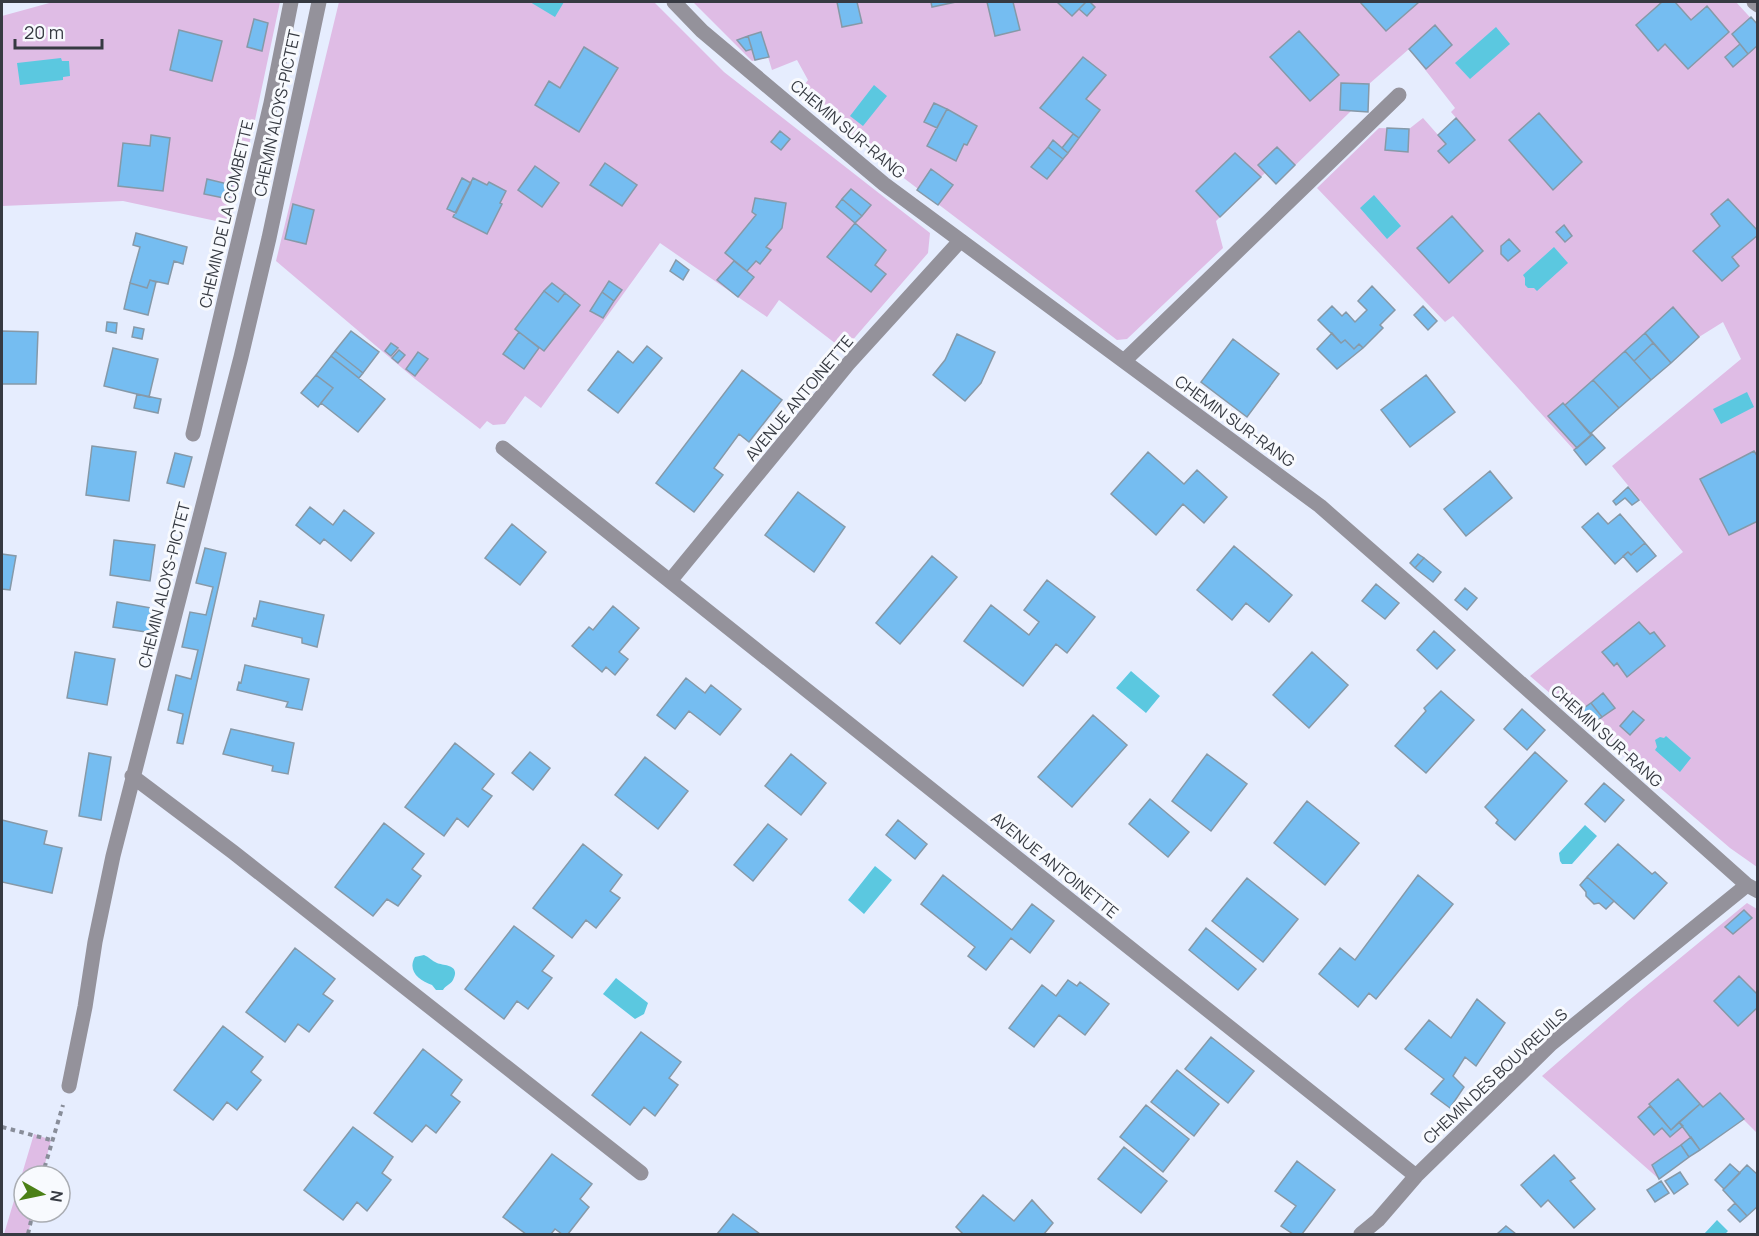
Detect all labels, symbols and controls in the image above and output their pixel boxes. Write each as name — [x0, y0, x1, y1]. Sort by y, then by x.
scale bar — [15, 12, 102, 50]
text: 20 m — [24, 20, 64, 44]
street label: CHEMIN ALOYS-PICTET — [249, 27, 306, 198]
street label: CHEMIN SUR-RANG — [786, 75, 910, 183]
street label: CHEMIN DE LA COMBETTE — [194, 118, 258, 310]
street label: AVENUE ANTOINETTE — [740, 331, 858, 465]
street label: CHEMIN SUR-RANG — [1171, 370, 1299, 472]
street label: CHEMIN ALOYS-PICTET — [133, 499, 195, 670]
street label: CHEMIN SUR-RANG — [1546, 680, 1668, 792]
street label: AVENUE ANTOINETTE — [987, 807, 1123, 923]
street label: CHEMIN DES BOUVREUILS — [1418, 1003, 1572, 1149]
north arrow — [12, 1164, 72, 1224]
text: N — [45, 1189, 69, 1204]

